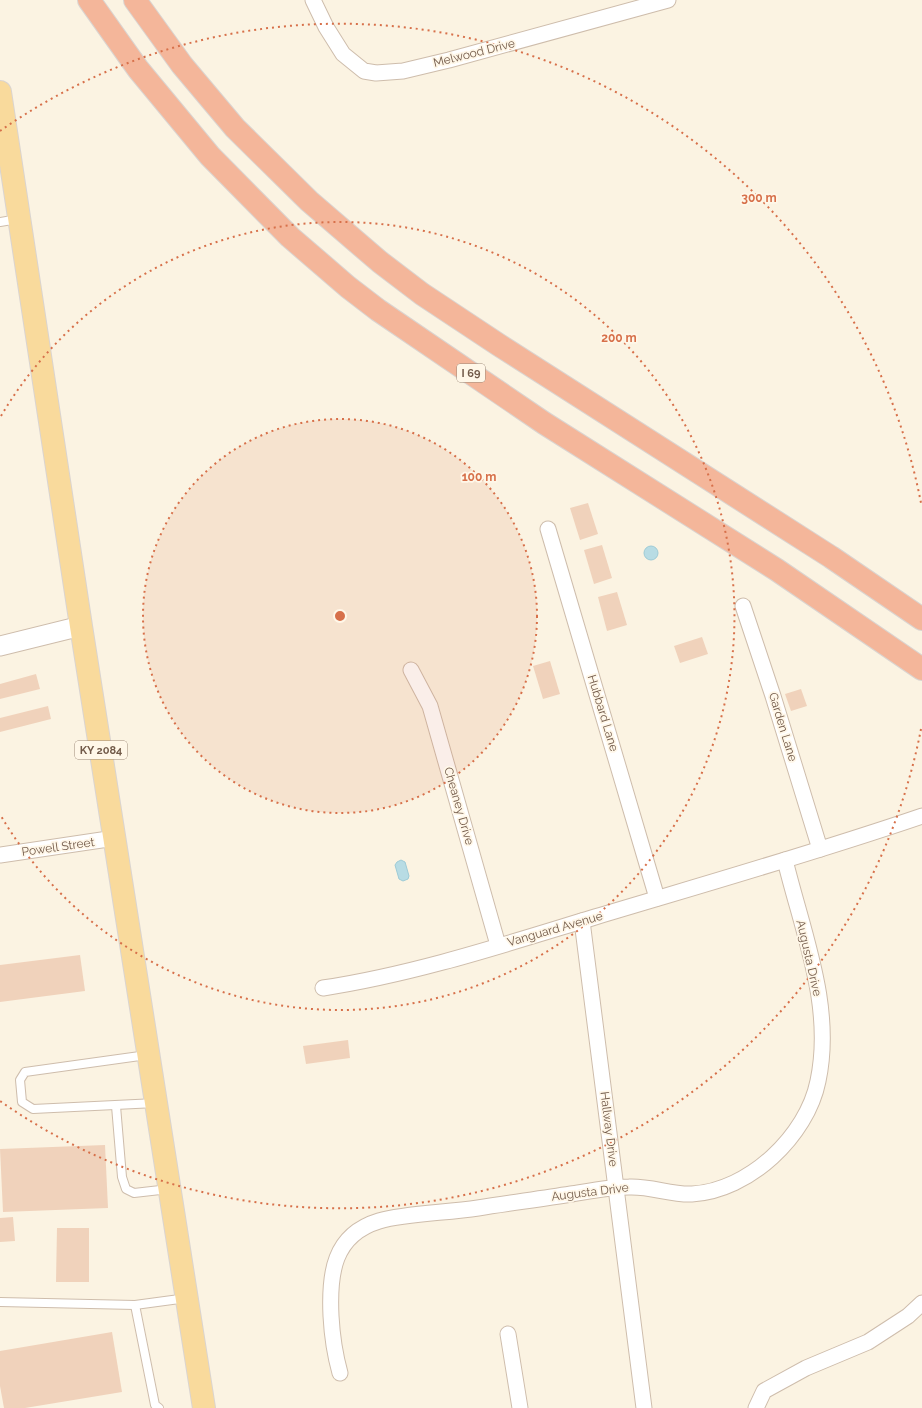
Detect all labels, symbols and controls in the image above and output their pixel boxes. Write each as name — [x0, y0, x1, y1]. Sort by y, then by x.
street label: Melwood Drive — [432, 36, 516, 70]
text: 300 m — [741, 191, 777, 205]
text: 200 m — [601, 331, 637, 345]
road number: I 69 — [457, 364, 485, 382]
text: 100 m — [462, 470, 496, 484]
centre of rings — [333, 609, 347, 623]
street label: Hubbard Lane — [585, 673, 621, 753]
street label: Garden Lane — [766, 691, 800, 763]
road number: KY 2084 — [75, 741, 127, 759]
street label: Cheaney Drive — [441, 765, 477, 847]
street label: Powell Street — [21, 835, 95, 859]
street label: Vanguard Avenue — [506, 909, 604, 949]
street label: Augusta Drive — [793, 919, 825, 997]
street label: Hallway Drive — [597, 1091, 621, 1167]
street label: Augusta Drive — [551, 1180, 629, 1204]

